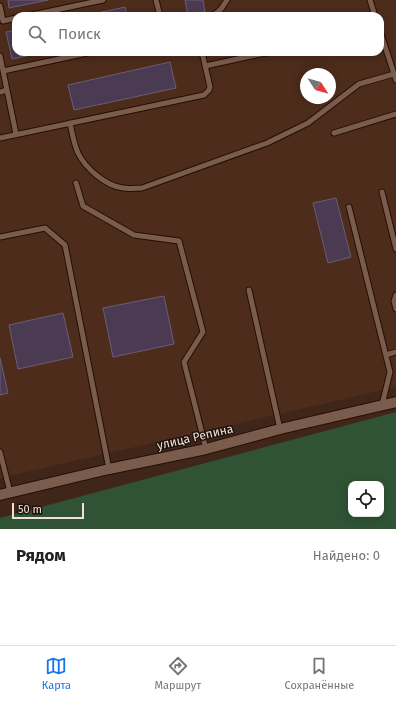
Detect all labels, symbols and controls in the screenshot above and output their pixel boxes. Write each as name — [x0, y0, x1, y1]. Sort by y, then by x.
search box — [12, 12, 384, 56]
icon: search — [26, 23, 48, 45]
text: Поиск — [58, 25, 101, 43]
north arrow — [300, 68, 336, 104]
street label: улица Репина — [156, 421, 234, 453]
map controls — [348, 481, 384, 517]
button: locate — [348, 481, 384, 517]
scale bar — [12, 501, 84, 520]
text: 50 m — [18, 503, 42, 516]
text: Рядом — [16, 545, 66, 566]
text: Найдено: 0 — [313, 548, 380, 563]
tab: Карта — [42, 655, 71, 692]
tab: Маршрут — [154, 655, 201, 692]
tab: Сохранённые — [285, 655, 354, 692]

